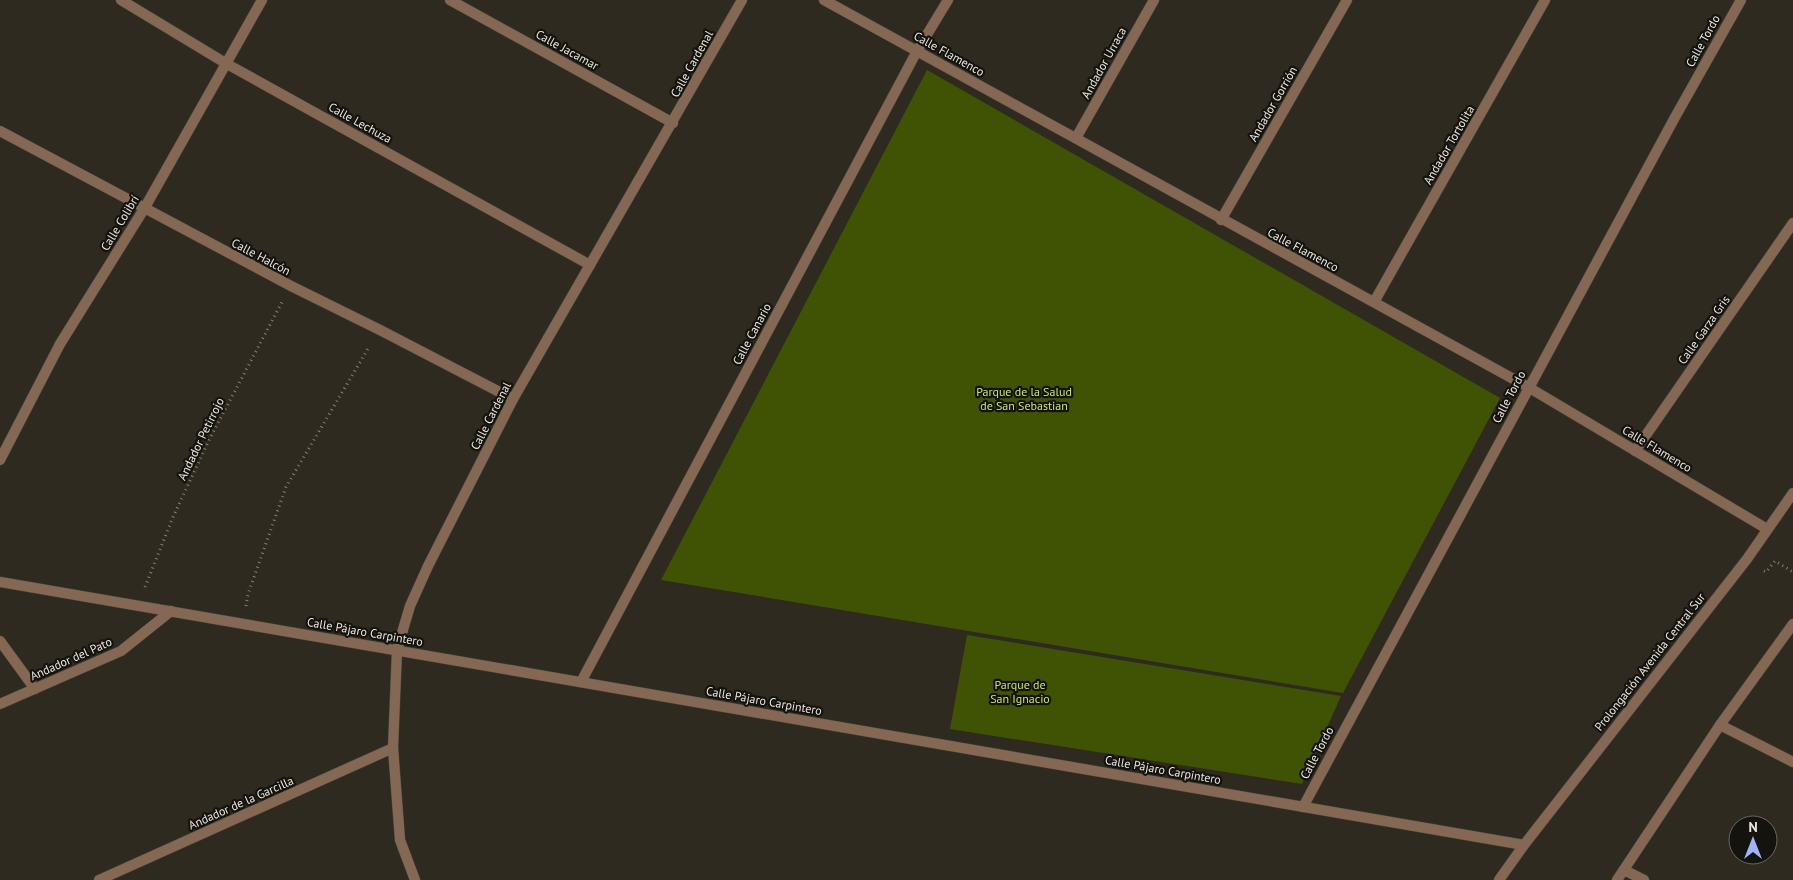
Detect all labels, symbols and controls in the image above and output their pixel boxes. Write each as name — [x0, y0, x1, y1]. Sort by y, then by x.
street label: Calle Tordo — [1682, 12, 1723, 69]
street label: Andador Urraca — [1078, 24, 1129, 101]
street label: Calle Jacamar — [533, 26, 601, 73]
street label: Calle Cardenal — [667, 27, 716, 100]
street label: Calle Flamenco — [911, 28, 987, 79]
street label: Andador Gorrión — [1245, 63, 1300, 144]
street label: Calle Lechuza — [326, 99, 395, 146]
street label: Andador Tortolita — [1420, 102, 1477, 187]
street label: Calle Colibrí — [97, 192, 142, 253]
street label: Calle Flamenco — [1265, 224, 1341, 275]
street label: Calle Halcón — [229, 235, 293, 278]
street label: Calle Garza Gris — [1674, 292, 1733, 367]
street label: Calle Canario — [729, 300, 774, 367]
street label: Calle Tordo — [1489, 368, 1529, 425]
street label: Calle Cardenal — [467, 379, 514, 452]
park label: Parque de la Salud de San Sebastian — [976, 384, 1072, 413]
street label: Andador Petirrojo — [174, 395, 227, 483]
street label: Calle Flamenco — [1620, 422, 1695, 475]
street label: Prolongación Avenida Central Sur — [1591, 590, 1708, 734]
street label: Calle Pájaro Carpintero — [306, 614, 424, 649]
street label: Andador del Pato — [28, 634, 114, 683]
park label: Parque de San Ignacio — [990, 677, 1050, 706]
street label: Calle Pájaro Carpintero — [705, 683, 823, 718]
street label: Calle Tordo — [1297, 724, 1337, 781]
street label: Calle Pájaro Carpintero — [1104, 752, 1222, 787]
street label: Andador de la Garcilla — [186, 773, 296, 832]
north arrow — [1728, 815, 1778, 865]
text: N — [1748, 818, 1758, 836]

